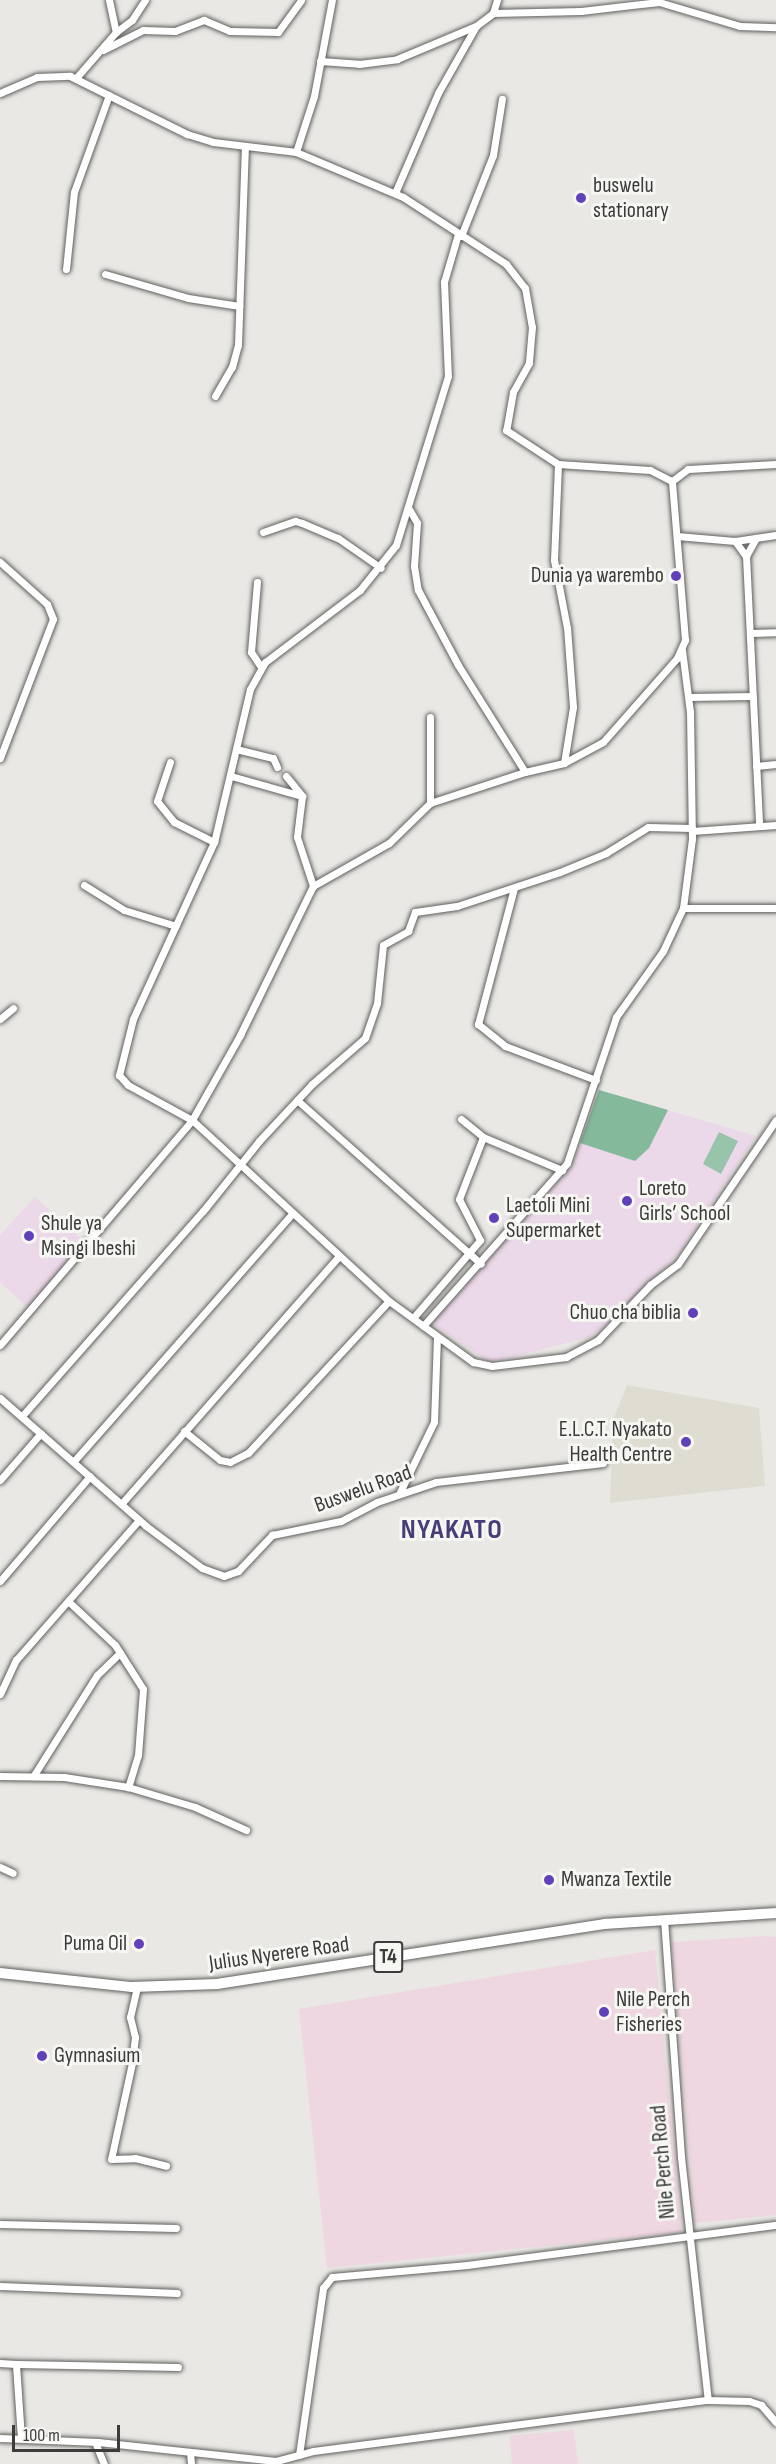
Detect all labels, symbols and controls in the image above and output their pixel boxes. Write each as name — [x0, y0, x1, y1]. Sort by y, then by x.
place label: buswelu stationary — [593, 172, 669, 224]
marker: buswelu stationary — [574, 191, 588, 205]
place label: Dunia ya warembo — [531, 563, 664, 589]
marker: Dunia ya warembo — [669, 569, 683, 583]
place label: Loreto Girls’ School — [639, 1175, 730, 1226]
place label: Laetoli Mini Supermarket — [506, 1192, 601, 1244]
marker: Loreto Girls’ School — [620, 1194, 634, 1208]
place label: Shule ya Msingi Ibeshi — [41, 1210, 136, 1262]
marker: Laetoli Mini Supermarket — [487, 1211, 501, 1225]
marker: Shule ya Msingi Ibeshi — [22, 1229, 36, 1243]
place label: Chuo cha biblia — [569, 1300, 681, 1326]
marker: Chuo cha biblia — [686, 1306, 700, 1320]
place label: E.L.C.T. Nyakato Health Centre — [559, 1416, 672, 1468]
marker: E.L.C.T. Nyakato Health Centre — [677, 1433, 695, 1451]
street label: Buswelu Road — [311, 1459, 415, 1519]
district label: NYAKATO — [401, 1513, 503, 1547]
place label: Mwanza Textile — [561, 1867, 672, 1893]
marker: Mwanza Textile — [542, 1873, 556, 1887]
place label: Puma Oil — [63, 1931, 127, 1957]
street label: Julius Nyerere Road — [207, 1931, 351, 1977]
marker: Puma Oil — [132, 1937, 146, 1951]
road number: T4 — [373, 1939, 403, 1975]
place label: Nile Perch Fisheries — [616, 1986, 690, 2038]
marker: Nile Perch Fisheries — [597, 2005, 611, 2019]
place label: Gymnasium — [54, 2043, 140, 2069]
marker: Gymnasium — [35, 2049, 49, 2063]
street label: Nile Perch Road — [645, 2104, 681, 2220]
scale bar — [15, 2413, 123, 2451]
text: 100 m — [23, 2425, 60, 2446]

